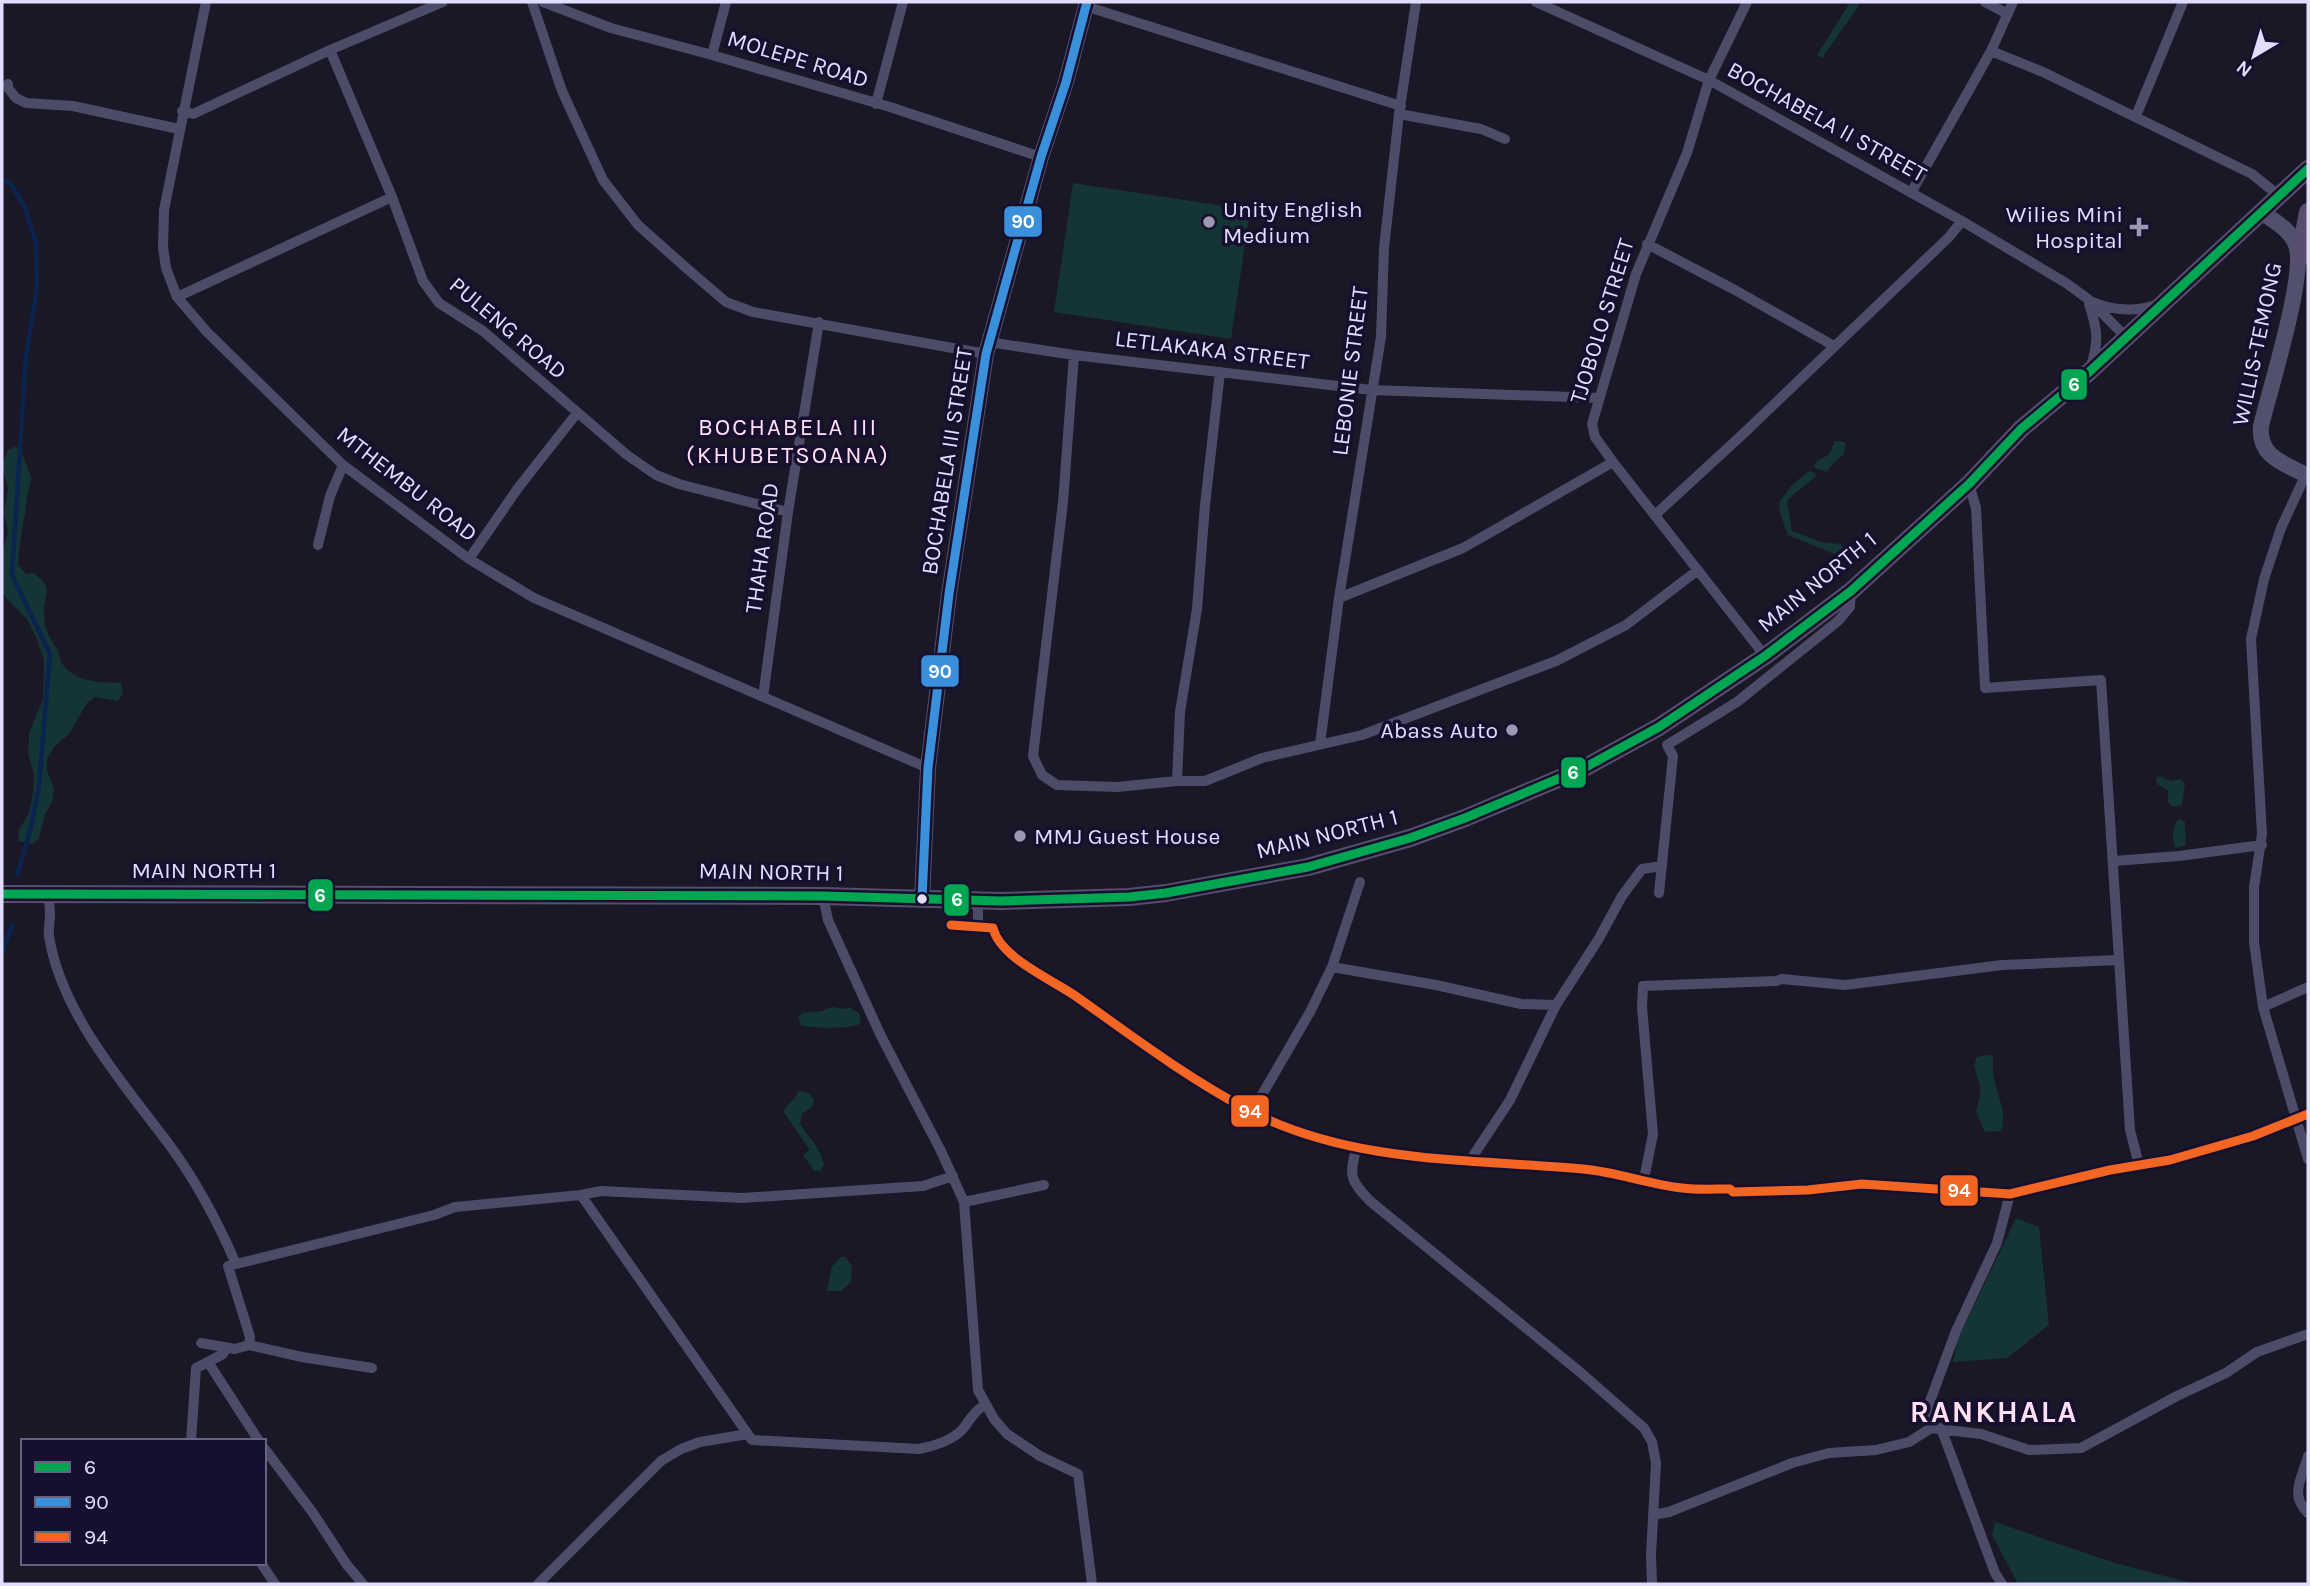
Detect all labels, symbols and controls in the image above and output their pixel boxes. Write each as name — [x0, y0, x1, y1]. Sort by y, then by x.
north arrow — [2219, 21, 2289, 91]
street label: MOLEPE ROAD — [724, 25, 872, 93]
street label: BOCHABELA II STREET — [1723, 56, 1932, 188]
text: N — [2232, 56, 2256, 81]
place label: Unity English Medium — [1223, 196, 1363, 249]
place label: Wilies Mini Hospital — [2006, 201, 2123, 254]
line badge: 90 — [1003, 205, 1043, 238]
text: 90 — [1011, 211, 1035, 233]
marker: Unity English Medium — [1201, 214, 1217, 230]
marker: Wilies Mini Hospital — [2129, 217, 2149, 237]
street label: TJOBOLO STREET — [1564, 235, 1640, 407]
street label: WILLIS-TEMONG — [2227, 260, 2287, 428]
street label: PULENG ROAD — [444, 271, 572, 385]
street label: LEBONIE STREET — [1326, 284, 1374, 457]
street label: LETLAKAKA STREET — [1113, 325, 1311, 375]
street label: BOCHABELA III STREET — [916, 345, 978, 577]
line badge: 6 — [2060, 368, 2088, 401]
text: 6 — [2068, 374, 2080, 396]
district label: BOCHABELA III (KHUBETSOANA) — [686, 413, 890, 469]
street label: MTHEMBU ROAD — [331, 421, 483, 547]
street label: THAHA ROAD — [739, 481, 785, 615]
street label: MAIN NORTH 1 — [1752, 526, 1882, 638]
line badge: 90 — [920, 654, 960, 688]
text: 90 — [928, 661, 952, 683]
place label: Abass Auto — [1381, 717, 1498, 744]
marker: Abass Auto — [1504, 722, 1520, 738]
line badge: 6 — [1560, 756, 1587, 789]
text: 6 — [1567, 762, 1579, 784]
street label: MAIN NORTH 1 — [1253, 803, 1401, 865]
place label: MMJ Guest House — [1034, 823, 1220, 850]
marker: MMJ Guest House — [1012, 828, 1028, 844]
street label: MAIN NORTH 1 — [132, 857, 276, 884]
street label: MAIN NORTH 1 — [698, 857, 844, 887]
line badge: 6 — [307, 878, 334, 912]
line badge: 6 — [943, 883, 970, 917]
text: 6 — [314, 885, 326, 907]
text: 6 — [951, 889, 963, 911]
unlabelled marker — [915, 892, 929, 906]
line badge: 94 — [1230, 1094, 1270, 1128]
text: 94 — [1239, 1101, 1262, 1123]
line badge: 94 — [1939, 1174, 1979, 1207]
text: 94 — [1948, 1180, 1971, 1202]
district label: RANKHALA — [1910, 1394, 2078, 1430]
legend — [21, 1439, 266, 1565]
text: 6 — [84, 1455, 96, 1479]
text: 90 — [84, 1490, 109, 1514]
text: 94 — [84, 1525, 108, 1549]

